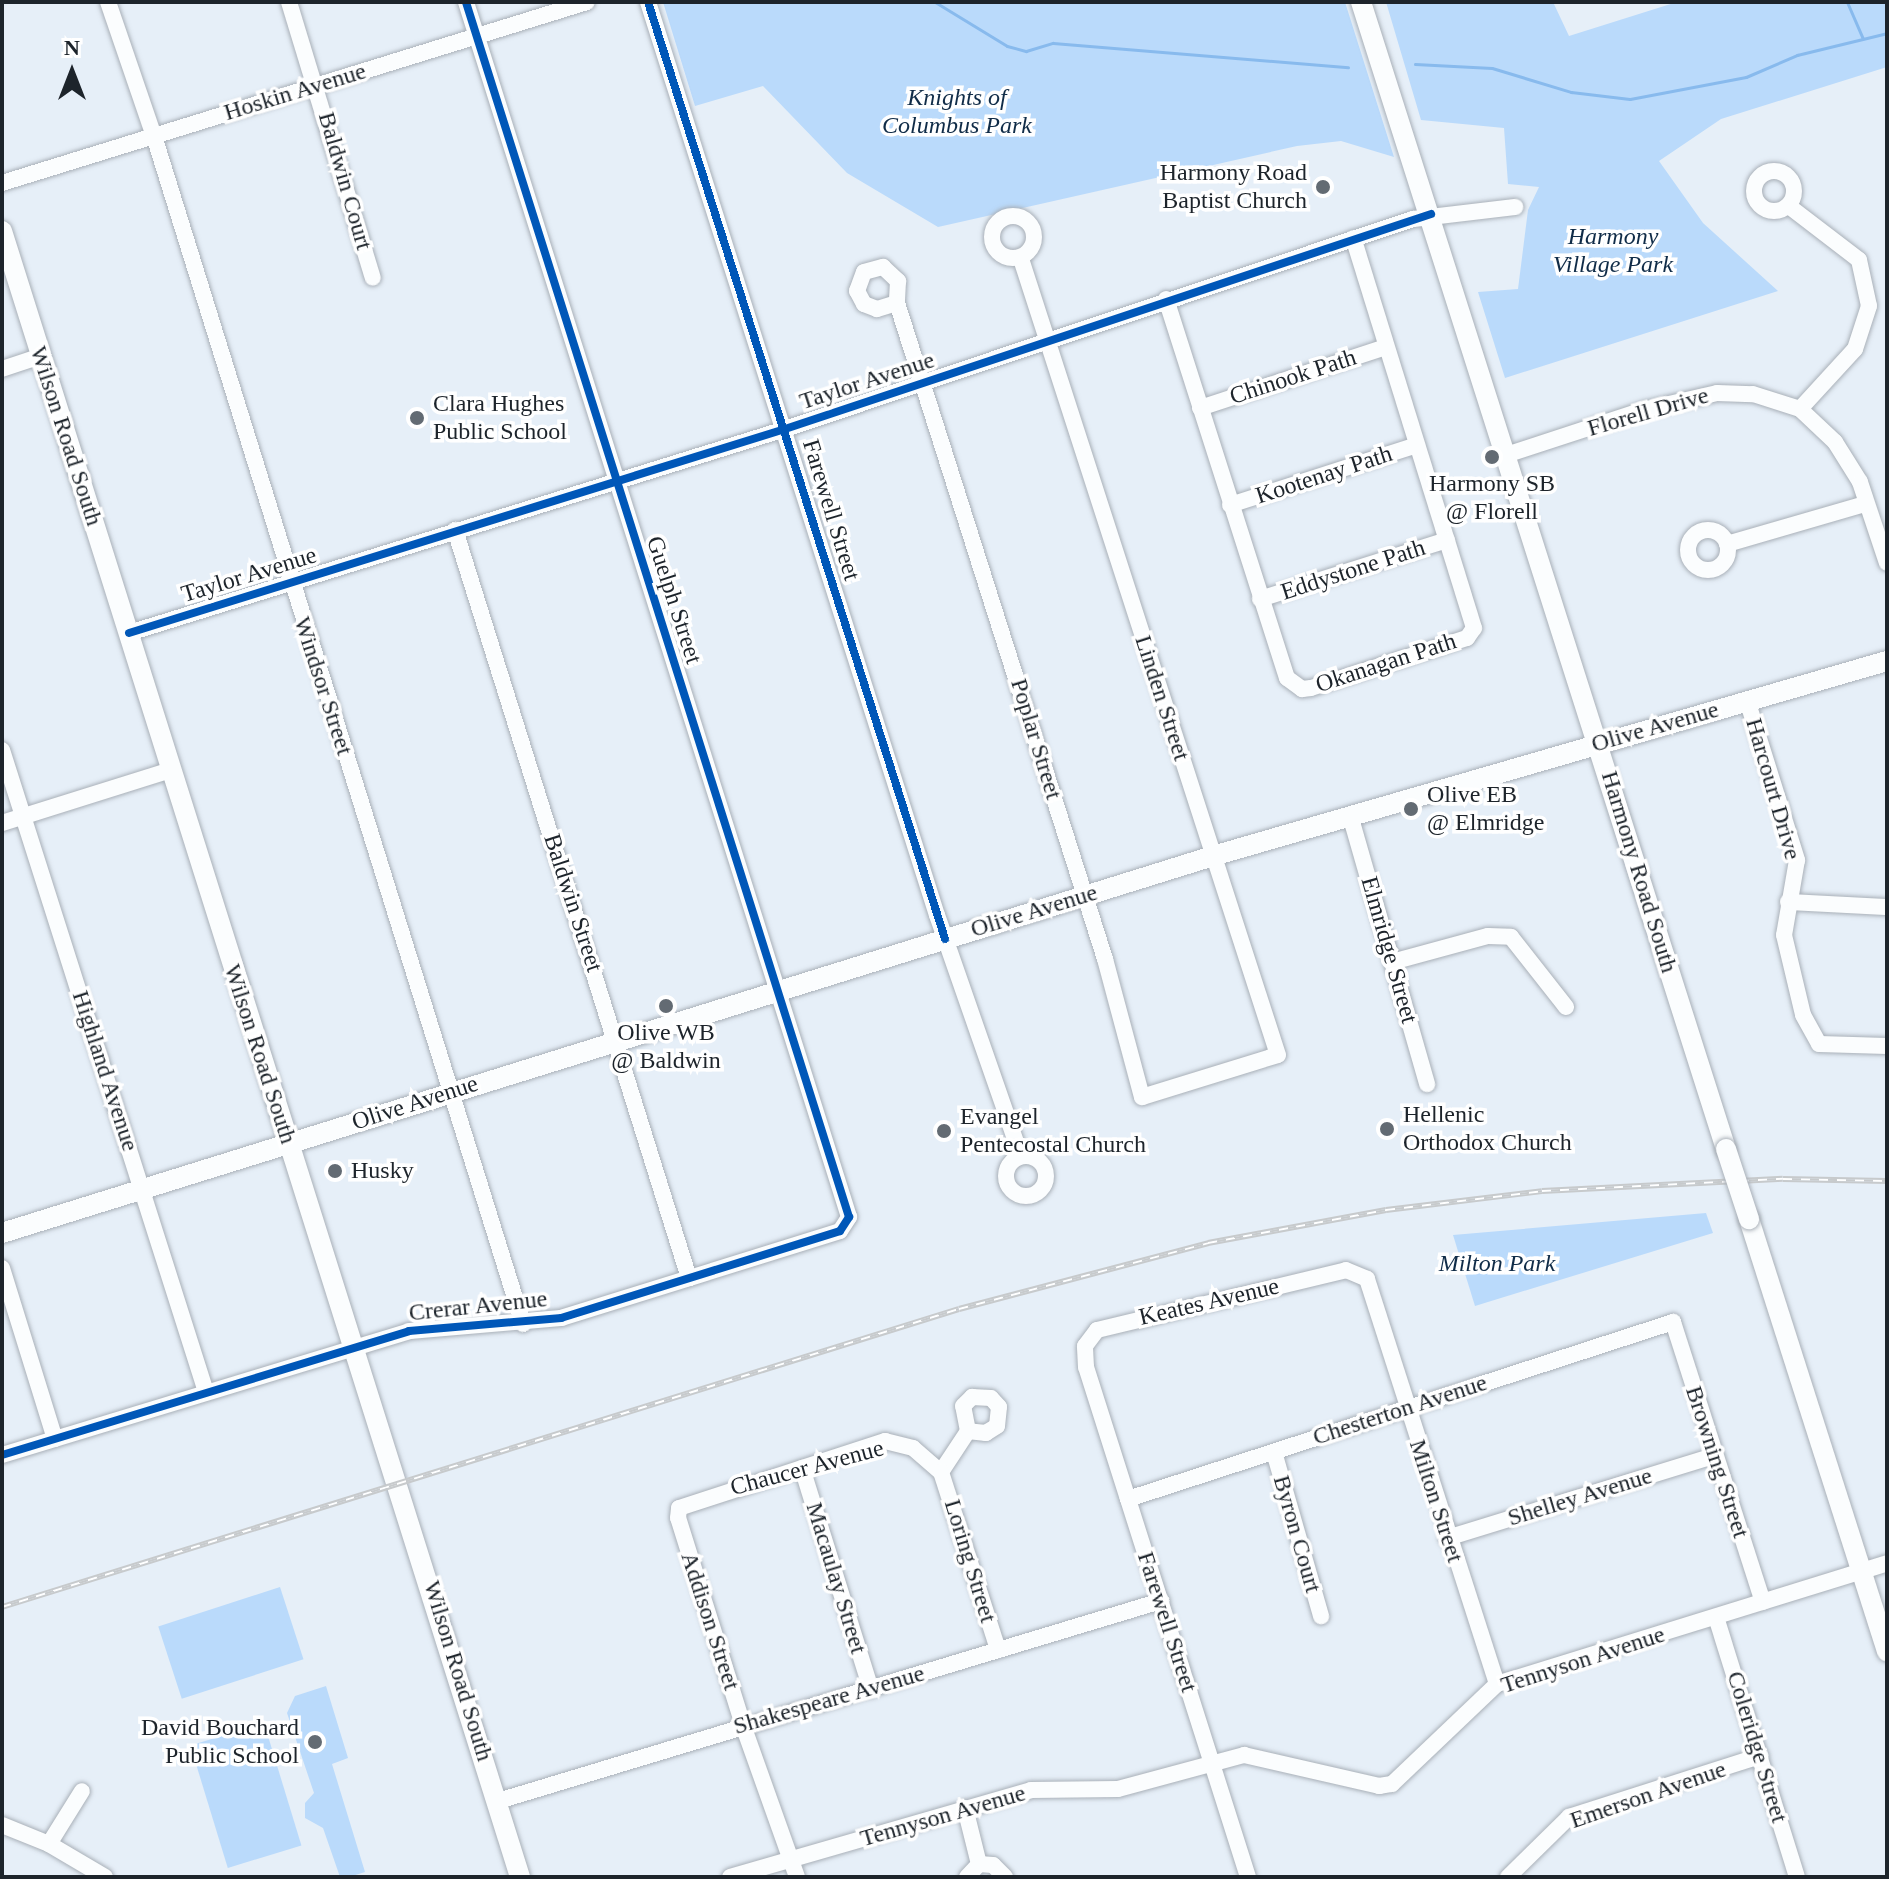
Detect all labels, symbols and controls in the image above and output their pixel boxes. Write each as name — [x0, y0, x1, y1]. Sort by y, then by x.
north arrow — [32, 32, 112, 112]
text: N — [64, 35, 80, 60]
street label: Hoskin Avenue — [220, 57, 370, 127]
park label: Knights of Columbus Park — [882, 84, 1032, 140]
street label: Baldwin Court — [312, 109, 378, 253]
place label: Harmony Road Baptist Church — [1160, 159, 1307, 215]
marker: Harmony Road Baptist Church — [1314, 178, 1332, 196]
park label: Harmony Village Park — [1553, 223, 1673, 279]
street label: Wilson Road South — [23, 343, 109, 529]
street label: Chinook Path — [1226, 343, 1360, 411]
street label: Taylor Avenue — [795, 345, 939, 417]
street label: Florell Drive — [1584, 381, 1712, 443]
place label: Clara Hughes Public School — [433, 390, 567, 446]
marker: Clara Hughes Public School — [408, 409, 426, 427]
street label: Farewell Street — [796, 436, 866, 584]
street label: Kootenay Path — [1252, 439, 1396, 511]
marker: Harmony SB @ Florell — [1483, 448, 1501, 466]
place label: Harmony SB @ Florell — [1429, 470, 1555, 526]
street label: Guelph Street — [640, 532, 708, 668]
street label: Eddystone Path — [1277, 533, 1429, 607]
street label: Taylor Avenue — [177, 541, 321, 609]
street label: Windsor Street — [287, 613, 359, 759]
street label: Okanagan Path — [1312, 627, 1460, 699]
street label: Linden Street — [1128, 632, 1196, 764]
street label: Poplar Street — [1004, 675, 1068, 803]
street label: Olive Avenue — [1588, 695, 1722, 759]
street label: Harcourt Drive — [1739, 715, 1807, 863]
street label: Harmony Road South — [1595, 768, 1683, 976]
place label: Olive EB @ Elmridge — [1427, 781, 1544, 837]
marker: Olive EB @ Elmridge — [1402, 800, 1420, 818]
street label: Baldwin Street — [537, 830, 609, 976]
street label: Elmridge Street — [1354, 873, 1424, 1027]
street label: Olive Avenue — [967, 878, 1101, 944]
street label: Wilson Road South — [217, 961, 303, 1147]
street label: Highland Avenue — [65, 987, 145, 1155]
marker: Olive WB @ Baldwin — [657, 997, 675, 1015]
place label: Olive WB @ Baldwin — [611, 1019, 721, 1075]
street label: Olive Avenue — [348, 1069, 482, 1137]
place label: Hellenic Orthodox Church — [1403, 1101, 1572, 1157]
place label: Evangel Pentecostal Church — [960, 1103, 1146, 1159]
marker: Hellenic Orthodox Church — [1378, 1120, 1396, 1138]
marker: Evangel Pentecostal Church — [935, 1122, 953, 1140]
place label: Husky — [351, 1157, 414, 1185]
marker: Husky — [326, 1162, 344, 1180]
park label: Milton Park — [1439, 1250, 1555, 1278]
street label: Keates Avenue — [1136, 1272, 1282, 1332]
street label: Crerar Avenue — [407, 1284, 549, 1328]
street label: Chesterton Avenue — [1309, 1368, 1491, 1452]
street label: Browning Street — [1679, 1382, 1755, 1542]
street label: Chaucer Avenue — [727, 1434, 887, 1502]
street label: Milton Street — [1403, 1436, 1469, 1566]
street label: Shelley Avenue — [1504, 1461, 1656, 1533]
street label: Byron Court — [1267, 1472, 1327, 1596]
street label: Loring Street — [938, 1496, 1002, 1626]
street label: Macaulay Street — [799, 1499, 873, 1657]
street label: Addison Street — [674, 1548, 746, 1694]
street label: Farewell Street — [1131, 1548, 1203, 1696]
street label: Wilson Road South — [417, 1577, 499, 1765]
street label: Tennyson Avenue — [1497, 1620, 1669, 1700]
street label: Shakespeare Avenue — [729, 1659, 929, 1741]
street label: Coleridge Street — [1720, 1668, 1794, 1826]
place label: David Bouchard Public School — [141, 1714, 299, 1770]
marker: David Bouchard Public School — [306, 1733, 324, 1751]
street label: Emerson Avenue — [1566, 1755, 1730, 1835]
street label: Tennyson Avenue — [856, 1778, 1030, 1854]

